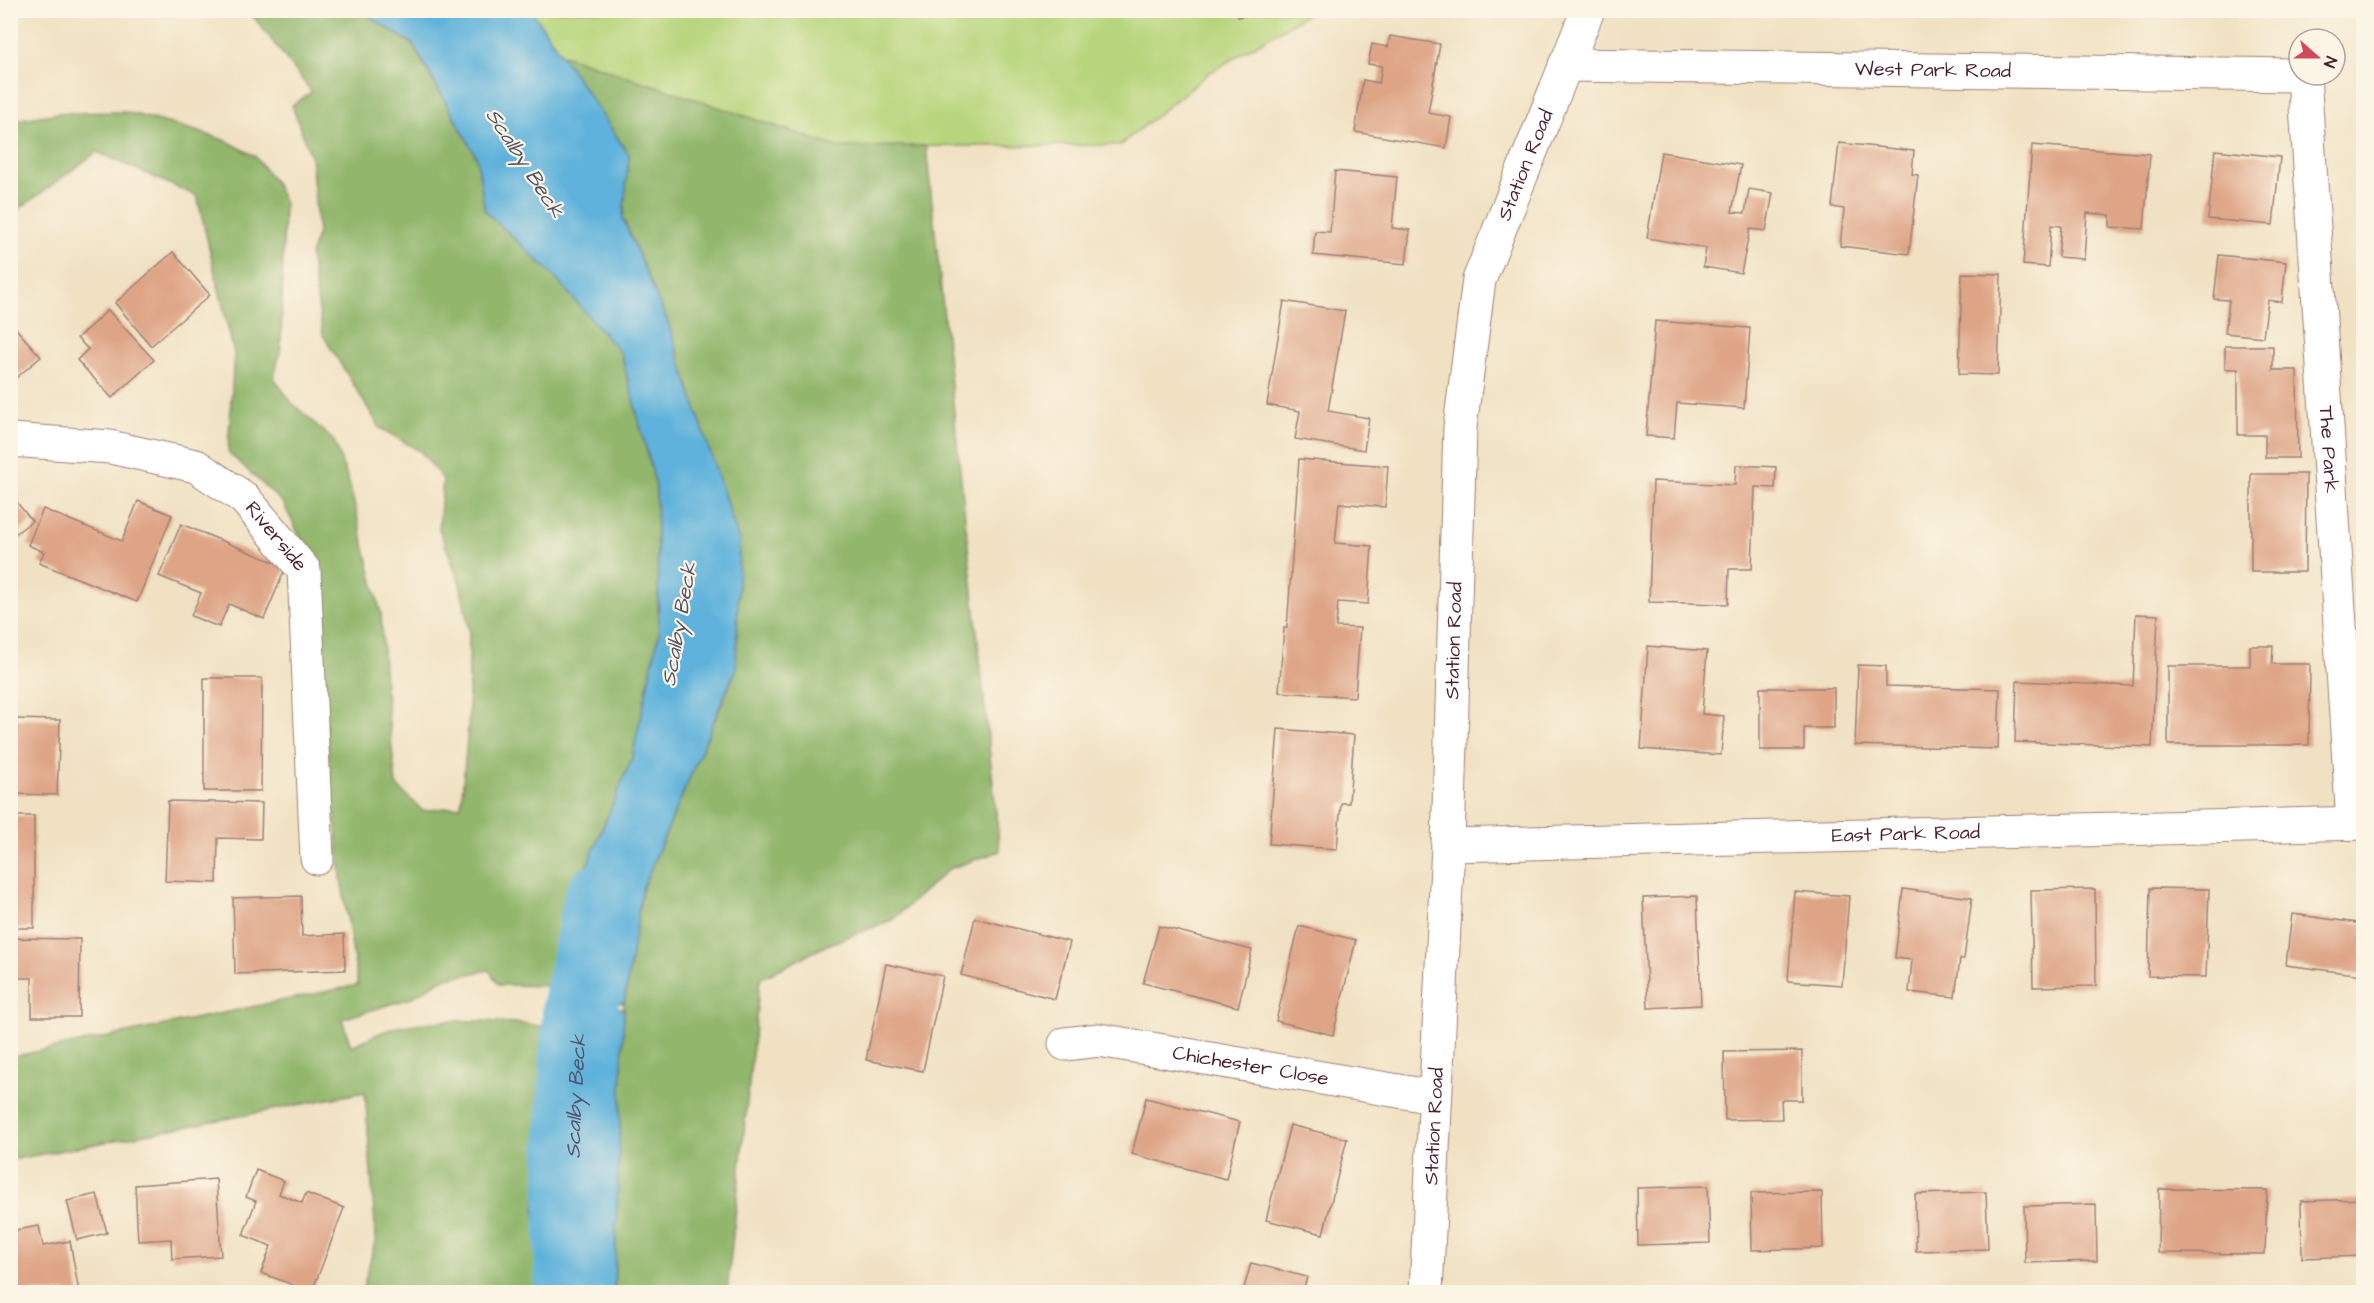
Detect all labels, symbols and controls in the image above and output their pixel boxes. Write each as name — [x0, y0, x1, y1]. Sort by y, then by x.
north arrow — [2287, 27, 2347, 87]
text: N — [2318, 53, 2342, 71]
street label: West Park Road — [1855, 55, 2011, 85]
water label: Scalby Beck — [478, 103, 572, 225]
street label: Station Road — [1490, 105, 1560, 225]
street label: The Park — [2312, 405, 2345, 494]
street label: Riverside — [238, 495, 314, 578]
water label: Scalby Beck — [654, 559, 705, 688]
street label: Station Road — [1438, 581, 1470, 700]
street label: East Park Road — [1831, 818, 1980, 850]
water label: Scalby Beck — [558, 1032, 593, 1159]
street label: Chichester Close — [1170, 1039, 1331, 1093]
street label: Station Road — [1417, 1067, 1451, 1186]

